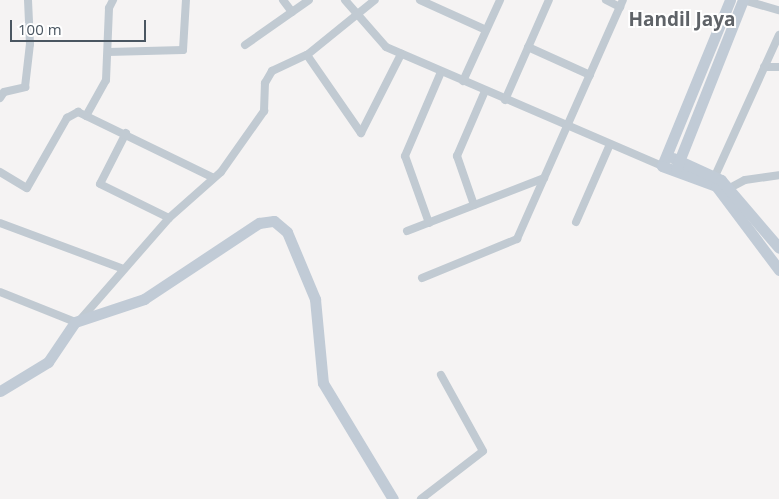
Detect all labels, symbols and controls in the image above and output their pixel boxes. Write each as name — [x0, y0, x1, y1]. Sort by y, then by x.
district label: Handil Jaya — [628, 9, 736, 31]
scale bar — [12, 10, 149, 42]
text: 100 m — [18, 19, 62, 39]

